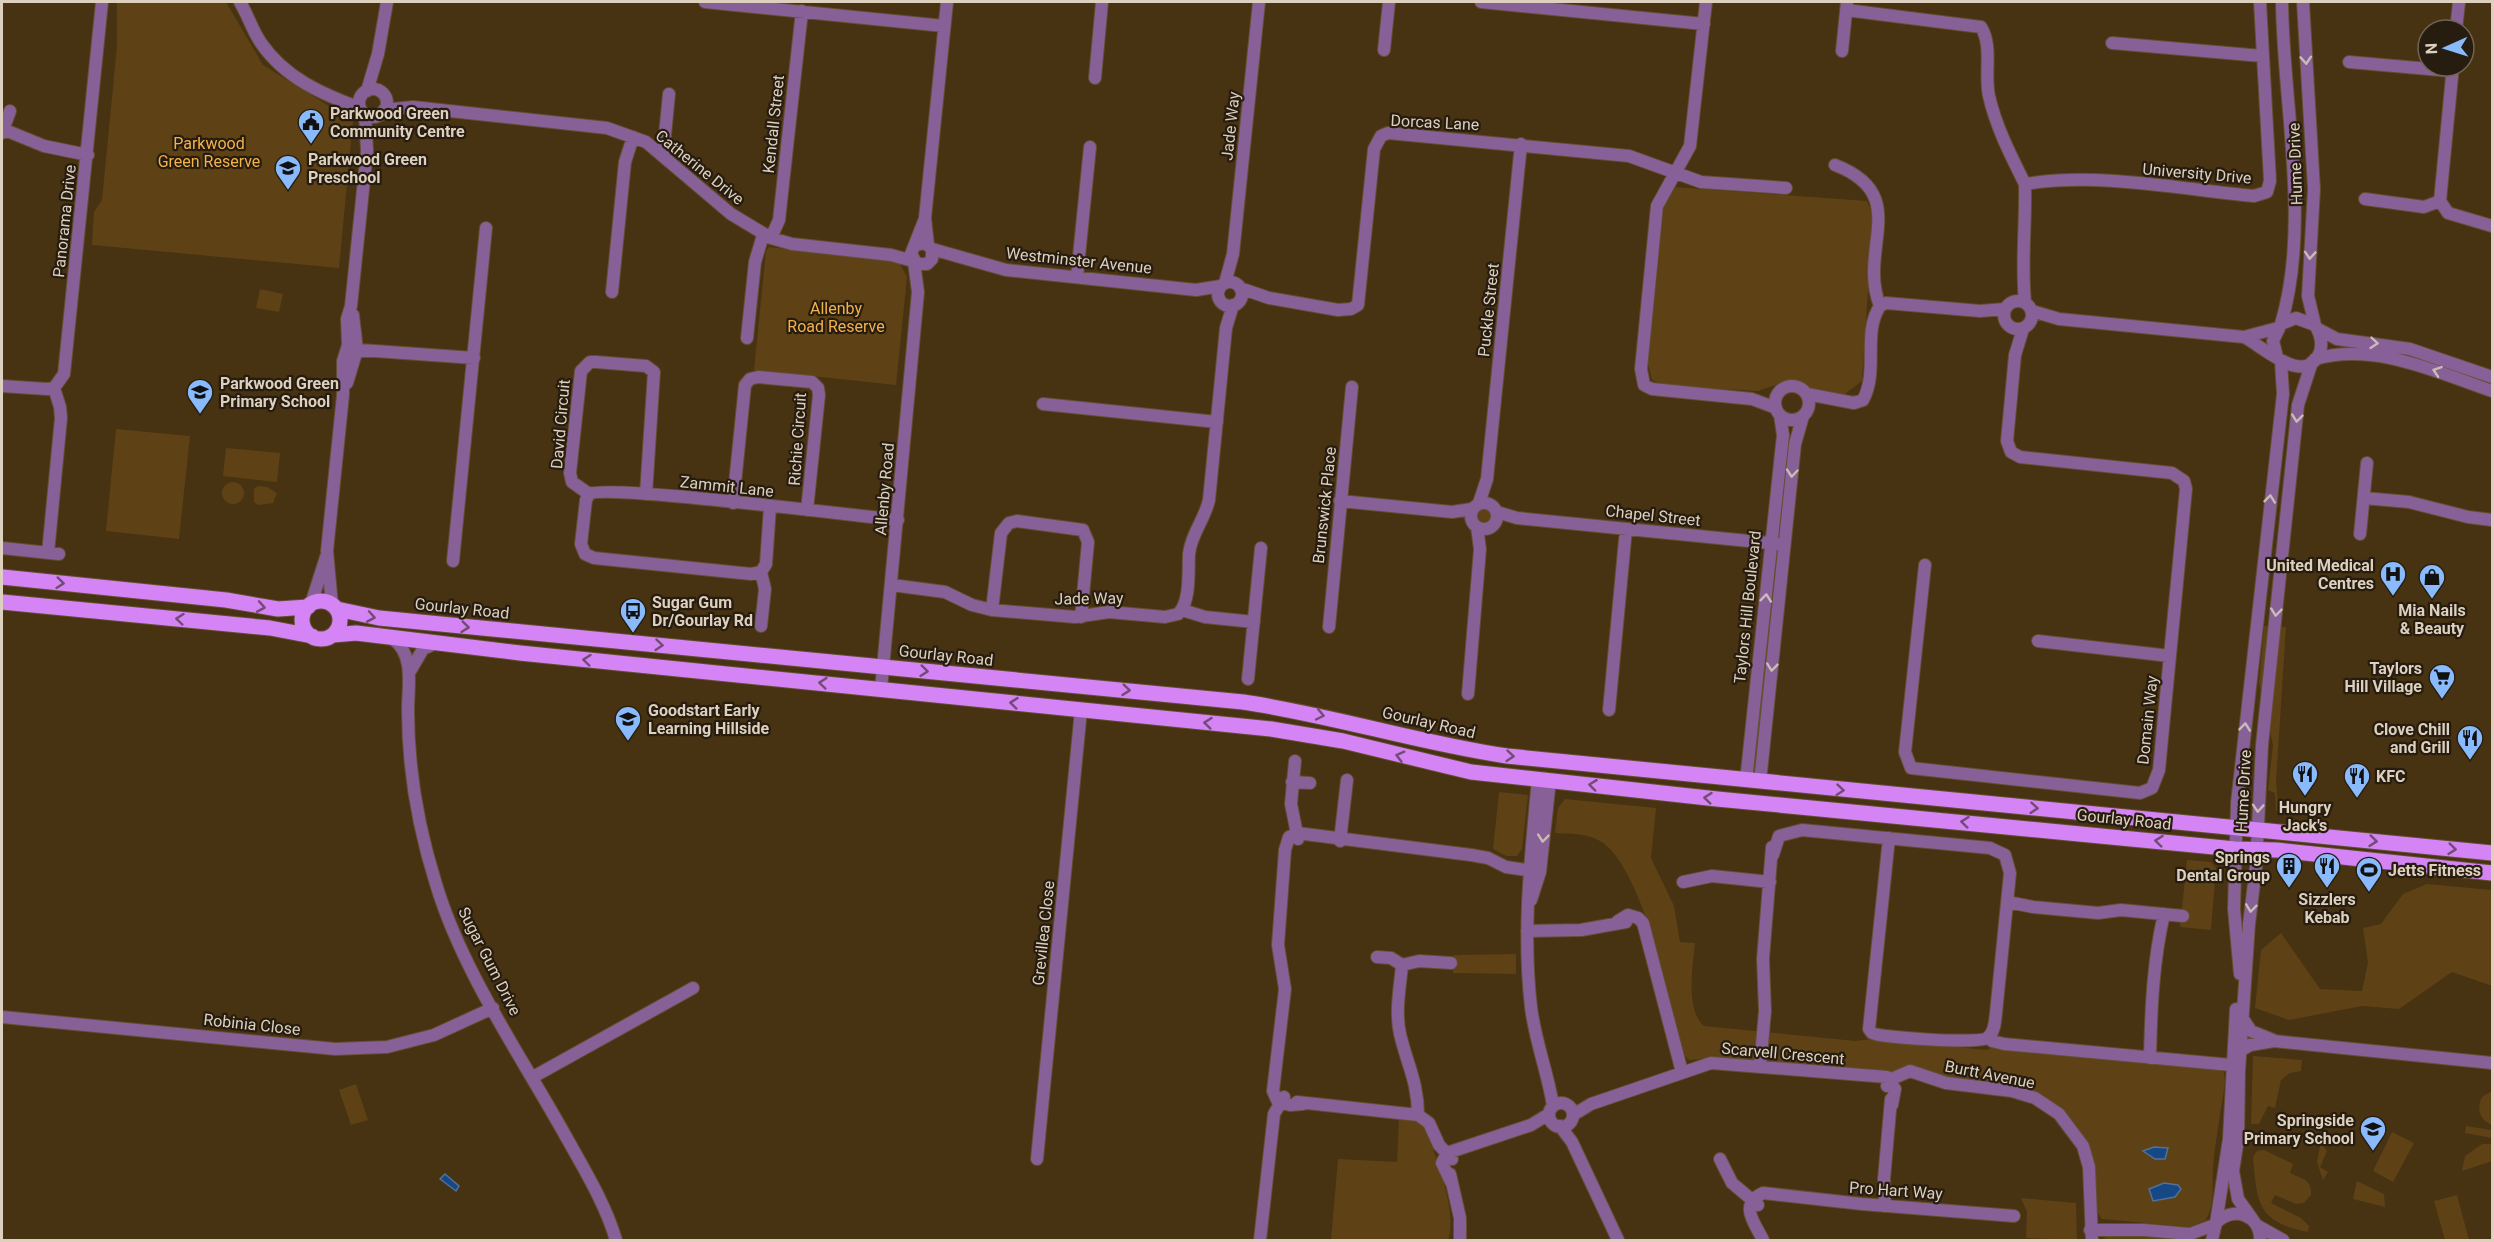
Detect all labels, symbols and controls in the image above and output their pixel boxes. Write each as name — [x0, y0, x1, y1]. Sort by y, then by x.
north arrow — [2416, 18, 2476, 78]
text: N — [2422, 43, 2441, 55]
one-way arrow — [2299, 55, 2312, 64]
street label: Kendall Street — [759, 74, 788, 174]
street label: Jade Way — [1217, 90, 1244, 161]
place label: Parkwood Green Community Centre — [330, 104, 465, 141]
public building icon: Parkwood Green Community Centre — [296, 107, 326, 145]
street label: Dorcas Lane — [1390, 111, 1480, 134]
street label: Hume Drive — [2285, 122, 2306, 206]
street label: Catherine Drive — [652, 126, 748, 209]
park label: Parkwood Green Reserve — [158, 134, 260, 171]
place label: Parkwood Green Preschool — [308, 150, 427, 187]
school or university icon: Parkwood Green Preschool — [273, 153, 303, 191]
street label: University Drive — [2142, 159, 2252, 188]
street label: Panorama Drive — [49, 164, 80, 278]
street label: Westminster Avenue — [1005, 243, 1153, 278]
one-way arrow — [2304, 250, 2317, 259]
street label: Puckle Street — [1474, 262, 1503, 358]
park label: Allenby Road Reserve — [787, 299, 885, 336]
one-way arrow — [2369, 336, 2378, 349]
one-way arrow — [2432, 366, 2443, 378]
place label: Parkwood Green Primary School — [220, 374, 339, 411]
school or university icon: Parkwood Green Primary School — [185, 377, 215, 415]
street label: David Circuit — [547, 379, 574, 470]
street label: Richie Circuit — [785, 392, 810, 486]
one-way arrow — [2291, 413, 2303, 423]
street label: Allenby Road — [871, 442, 898, 536]
street label: Brunswick Place — [1309, 446, 1340, 564]
one-way arrow — [1786, 468, 1799, 477]
street label: Zammit Lane — [679, 472, 775, 501]
one-way arrow — [2263, 494, 2276, 503]
street label: Chapel Street — [1604, 501, 1701, 530]
street label: Taylors Hill Boulevard — [1730, 530, 1765, 684]
place label: United Medical Centres — [2266, 556, 2374, 593]
hospital icon: United Medical Centres — [2378, 559, 2408, 597]
shop icon: Mia Nails & Beauty — [2417, 562, 2447, 600]
one-way arrow — [55, 576, 64, 589]
street label: Jade Way — [1054, 588, 1124, 609]
place label: Sugar Gum Dr/Gourlay Rd — [652, 593, 753, 630]
one-way arrow — [1759, 593, 1772, 602]
street label: Gourlay Road — [414, 594, 510, 623]
bus stop icon: Sugar Gum Dr/Gourlay Rd — [618, 596, 648, 634]
one-way arrow — [256, 600, 266, 612]
place label: Mia Nails & Beauty — [2398, 601, 2466, 638]
one-way arrow — [2270, 607, 2283, 616]
one-way arrow — [367, 610, 376, 622]
one-way arrow — [176, 613, 185, 626]
one-way arrow — [460, 620, 469, 632]
one-way arrow — [654, 638, 663, 651]
street label: Gourlay Road — [898, 641, 994, 670]
one-way arrow — [583, 654, 592, 667]
place label: Taylors Hill Village — [2345, 659, 2422, 696]
one-way arrow — [1767, 662, 1779, 672]
supermarket icon: Taylors Hill Village — [2427, 662, 2457, 700]
one-way arrow — [919, 664, 928, 676]
street label: Domain Way — [2133, 674, 2162, 765]
one-way arrow — [819, 677, 828, 690]
one-way arrow — [1122, 683, 1131, 696]
one-way arrow — [1010, 697, 1019, 710]
place label: Goodstart Early Learning Hillside — [648, 701, 769, 738]
street label: Gourlay Road — [1380, 703, 1477, 742]
school or university icon: Goodstart Early Learning Hillside — [613, 704, 643, 742]
one-way arrow — [1314, 707, 1324, 720]
one-way arrow — [1204, 717, 1213, 730]
place label: Clove Chill and Grill — [2374, 720, 2450, 757]
one-way arrow — [2238, 723, 2251, 732]
restaurant icon: Clove Chill and Grill — [2455, 723, 2485, 761]
one-way arrow — [1505, 749, 1515, 762]
street label: Hume Drive — [2232, 749, 2255, 833]
one-way arrow — [1395, 750, 1405, 763]
restaurant icon: Hungry Jack's — [2290, 759, 2320, 797]
restaurant icon: KFC — [2342, 761, 2372, 799]
place label: KFC — [2376, 767, 2405, 786]
one-way arrow — [1588, 779, 1597, 792]
one-way arrow — [1835, 783, 1844, 796]
one-way arrow — [1703, 792, 1712, 805]
place label: Hungry Jack's — [2279, 798, 2332, 835]
one-way arrow — [2029, 801, 2038, 814]
one-way arrow — [2252, 804, 2265, 813]
street label: Gourlay Road — [2076, 805, 2172, 834]
one-way arrow — [1960, 816, 1969, 829]
one-way arrow — [1538, 834, 1550, 843]
one-way arrow — [2368, 834, 2377, 847]
one-way arrow — [2154, 835, 2163, 848]
one-way arrow — [2448, 842, 2457, 855]
place label: Springs Dental Group — [2176, 848, 2270, 885]
building icon: Springs Dental Group — [2274, 851, 2304, 889]
restaurant icon: Sizzlers Kebab — [2312, 851, 2342, 889]
sports icon: Jetts Fitness — [2354, 855, 2384, 893]
place label: Jetts Fitness — [2388, 861, 2481, 880]
street label: Grevillea Close — [1029, 880, 1058, 986]
place label: Sizzlers Kebab — [2298, 890, 2356, 927]
street label: Sugar Gum Drive — [454, 904, 525, 1019]
one-way arrow — [2245, 904, 2258, 913]
street label: Robinia Close — [203, 1010, 301, 1039]
street label: Scarvell Crescent — [1721, 1039, 1845, 1068]
street label: Burtt Avenue — [1943, 1056, 2037, 1093]
place label: Springside Primary School — [2244, 1111, 2354, 1148]
school or university icon: Springside Primary School — [2358, 1114, 2388, 1152]
street label: Pro Hart Way — [1849, 1178, 1944, 1203]

